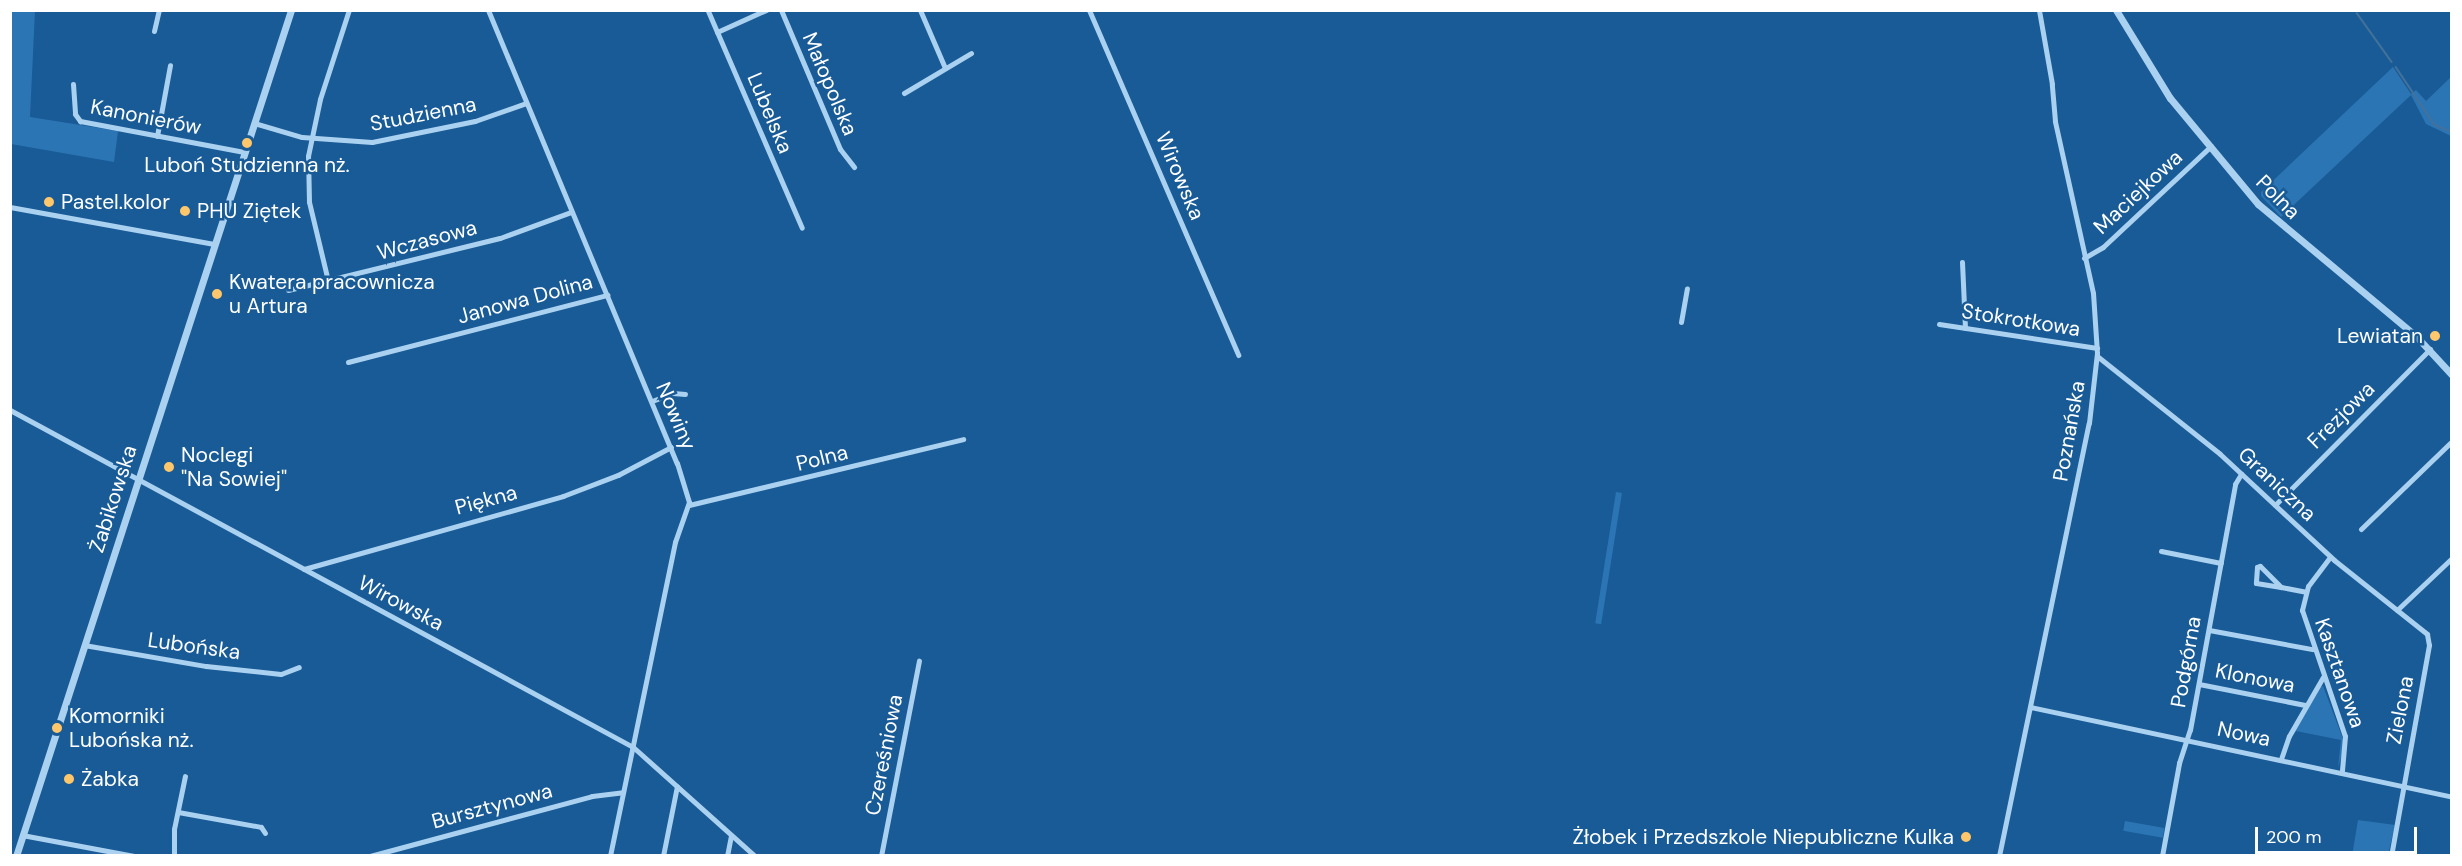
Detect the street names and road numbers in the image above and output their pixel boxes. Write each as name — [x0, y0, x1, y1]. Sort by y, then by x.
street label: Małopolska — [797, 29, 863, 139]
street label: Lubelska — [742, 69, 798, 157]
street label: Studzienna — [368, 91, 478, 137]
street label: Kanonierów — [89, 94, 203, 140]
street label: Wirowska — [1150, 128, 1210, 224]
street label: Maciejkowa — [2088, 145, 2188, 239]
street label: Polna — [2251, 170, 2305, 224]
street label: Wczasowa — [374, 215, 480, 265]
street label: Janowa Dolina — [455, 269, 595, 329]
street label: Stokrotkowa — [1960, 298, 2082, 342]
street label: Frezjowa — [2302, 376, 2380, 454]
street label: Nowiny — [651, 378, 701, 454]
street label: Poznańska — [2048, 379, 2090, 483]
street label: Polna — [794, 439, 850, 477]
street label: Żabikowska — [84, 442, 142, 556]
street label: Graniczna — [2233, 442, 2321, 526]
street label: Piękna — [452, 480, 520, 520]
street label: Wirowska — [354, 570, 448, 636]
street label: Podgórna — [2166, 614, 2206, 710]
street label: Kasztanowa — [2309, 615, 2371, 731]
street label: Lubońska — [146, 627, 242, 665]
street label: Klonowa — [2213, 658, 2297, 698]
street label: Zielona — [2381, 674, 2419, 746]
street label: Czereśniowa — [860, 692, 908, 818]
street label: Nowa — [2215, 716, 2273, 752]
street label: Bursztynowa — [429, 778, 555, 834]

